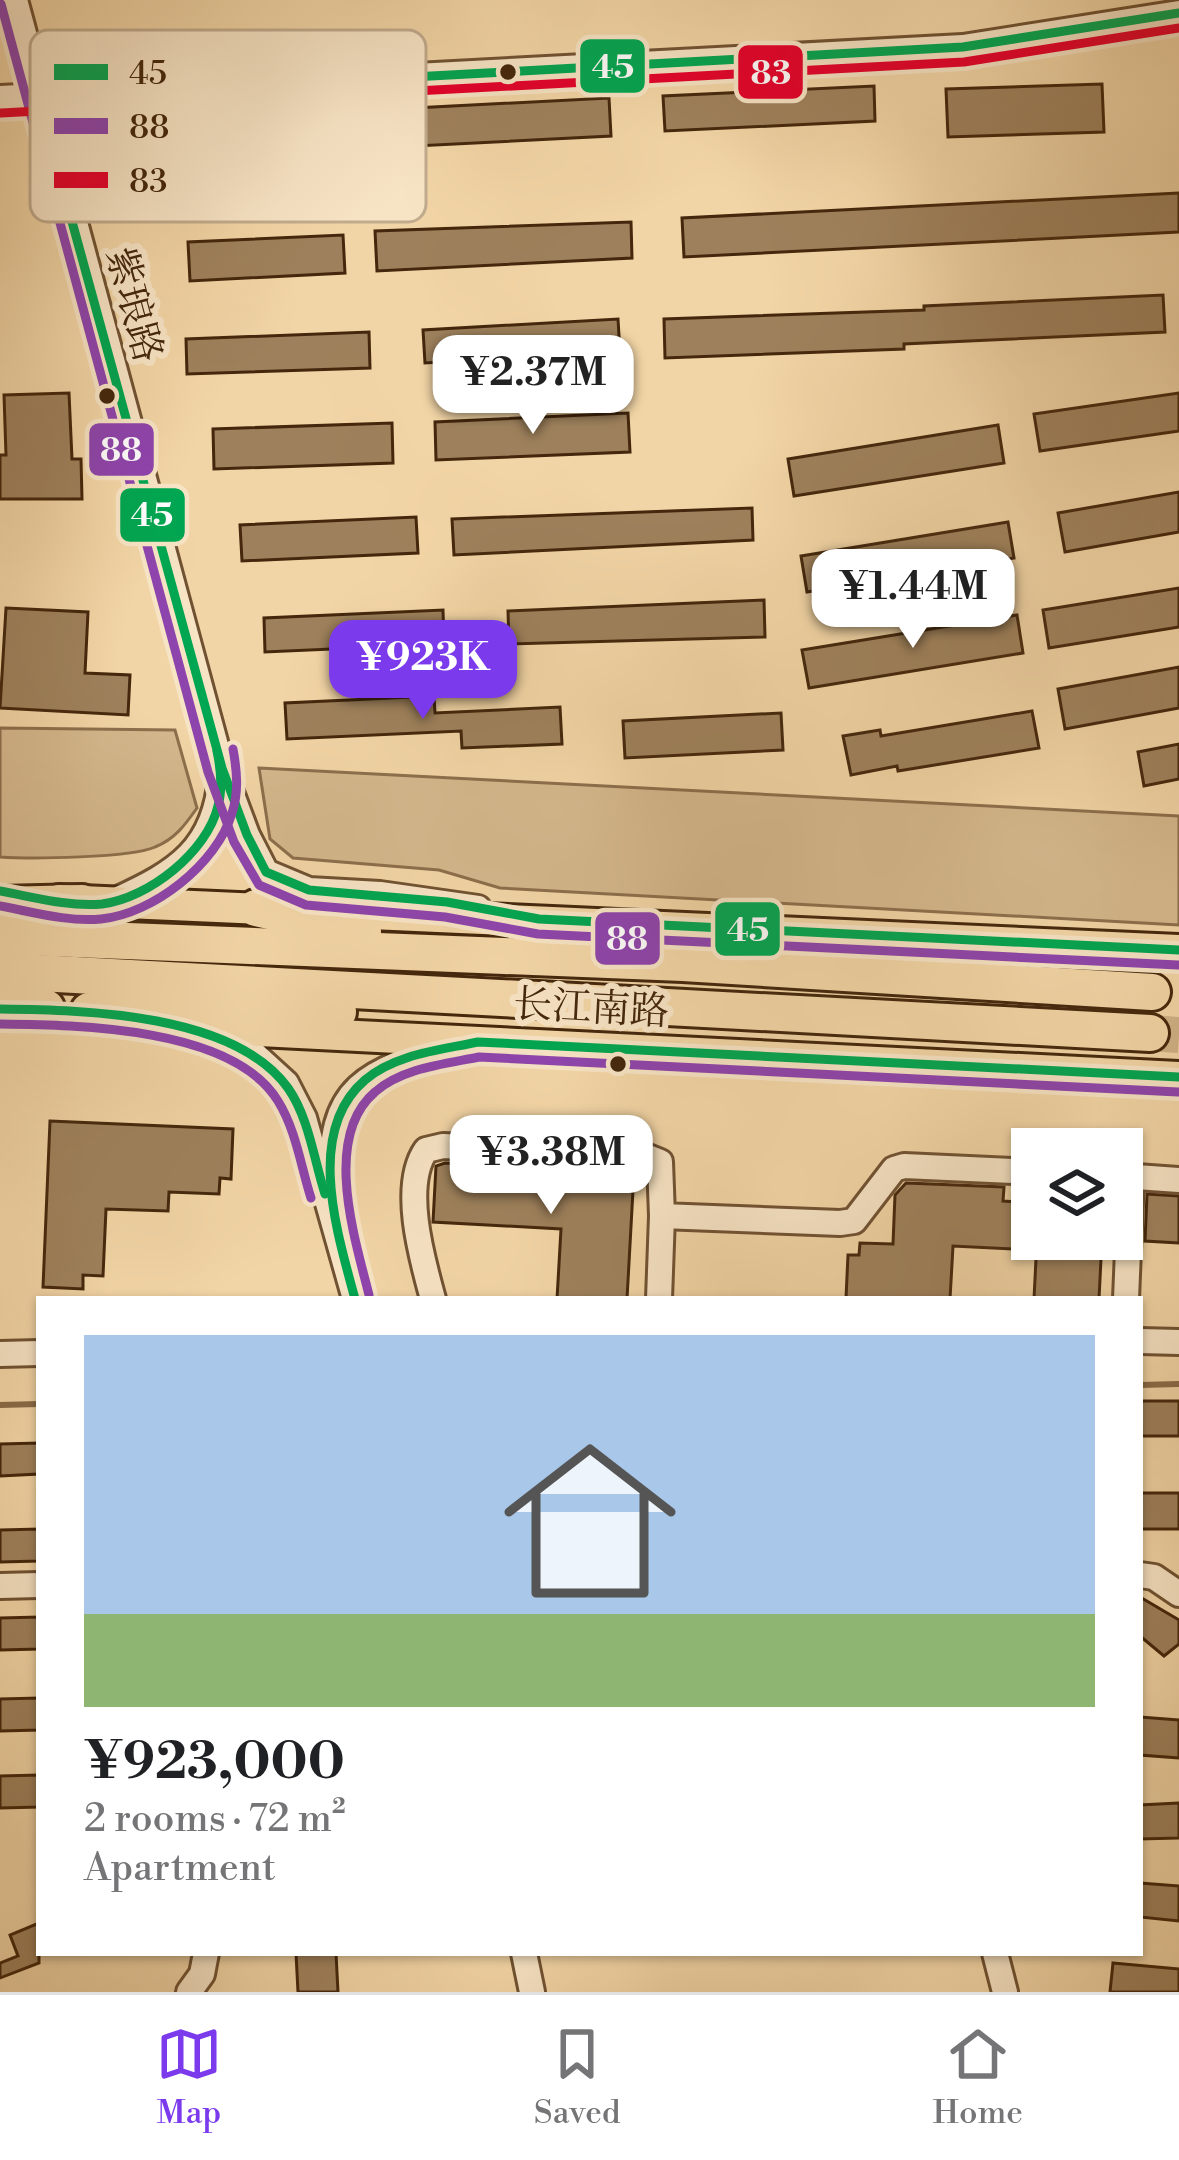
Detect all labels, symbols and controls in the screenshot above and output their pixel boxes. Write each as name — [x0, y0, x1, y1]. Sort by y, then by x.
legend — [30, 30, 426, 222]
line badge: 45 — [578, 37, 647, 95]
line badge: 83 — [736, 43, 805, 101]
text: 45 — [592, 48, 634, 89]
text: 45 — [129, 54, 167, 95]
text: 83 — [751, 54, 791, 95]
unlabelled marker — [497, 61, 519, 83]
text: 88 — [129, 108, 169, 149]
text: 83 — [129, 162, 167, 203]
street label: 紫琅路 — [94, 242, 172, 368]
pin: ¥2.37M — [435, 335, 631, 437]
text: ¥2.37M — [460, 349, 606, 398]
unlabelled marker — [96, 385, 118, 407]
line badge: 88 — [87, 421, 156, 478]
text: 88 — [100, 431, 142, 472]
line badge: 45 — [118, 486, 187, 544]
text: 45 — [131, 496, 173, 537]
pin: ¥1.44M — [815, 549, 1011, 651]
text: ¥1.44M — [839, 563, 987, 612]
pin: ¥923K — [339, 620, 507, 722]
text: ¥923K — [356, 634, 490, 683]
line badge: 45 — [713, 900, 782, 958]
line badge: 88 — [593, 910, 662, 967]
text: 45 — [727, 911, 769, 952]
text: 88 — [606, 920, 648, 961]
street label: 长江南路 — [512, 980, 670, 1038]
unlabelled marker — [607, 1053, 629, 1075]
pin: ¥3.38M — [453, 1115, 649, 1217]
map controls — [1011, 1128, 1143, 1260]
button: layers — [1011, 1128, 1143, 1260]
text: ¥3.38M — [477, 1129, 625, 1178]
icon: home — [482, 1413, 698, 1629]
text: ¥923,000 — [84, 1731, 345, 1795]
text: 2 rooms · 72 m² — [84, 1795, 346, 1844]
text: Apartment — [84, 1844, 276, 1893]
tab: Map — [156, 2021, 222, 2134]
tab: Saved — [534, 2021, 621, 2134]
tab: Home — [932, 2021, 1023, 2134]

